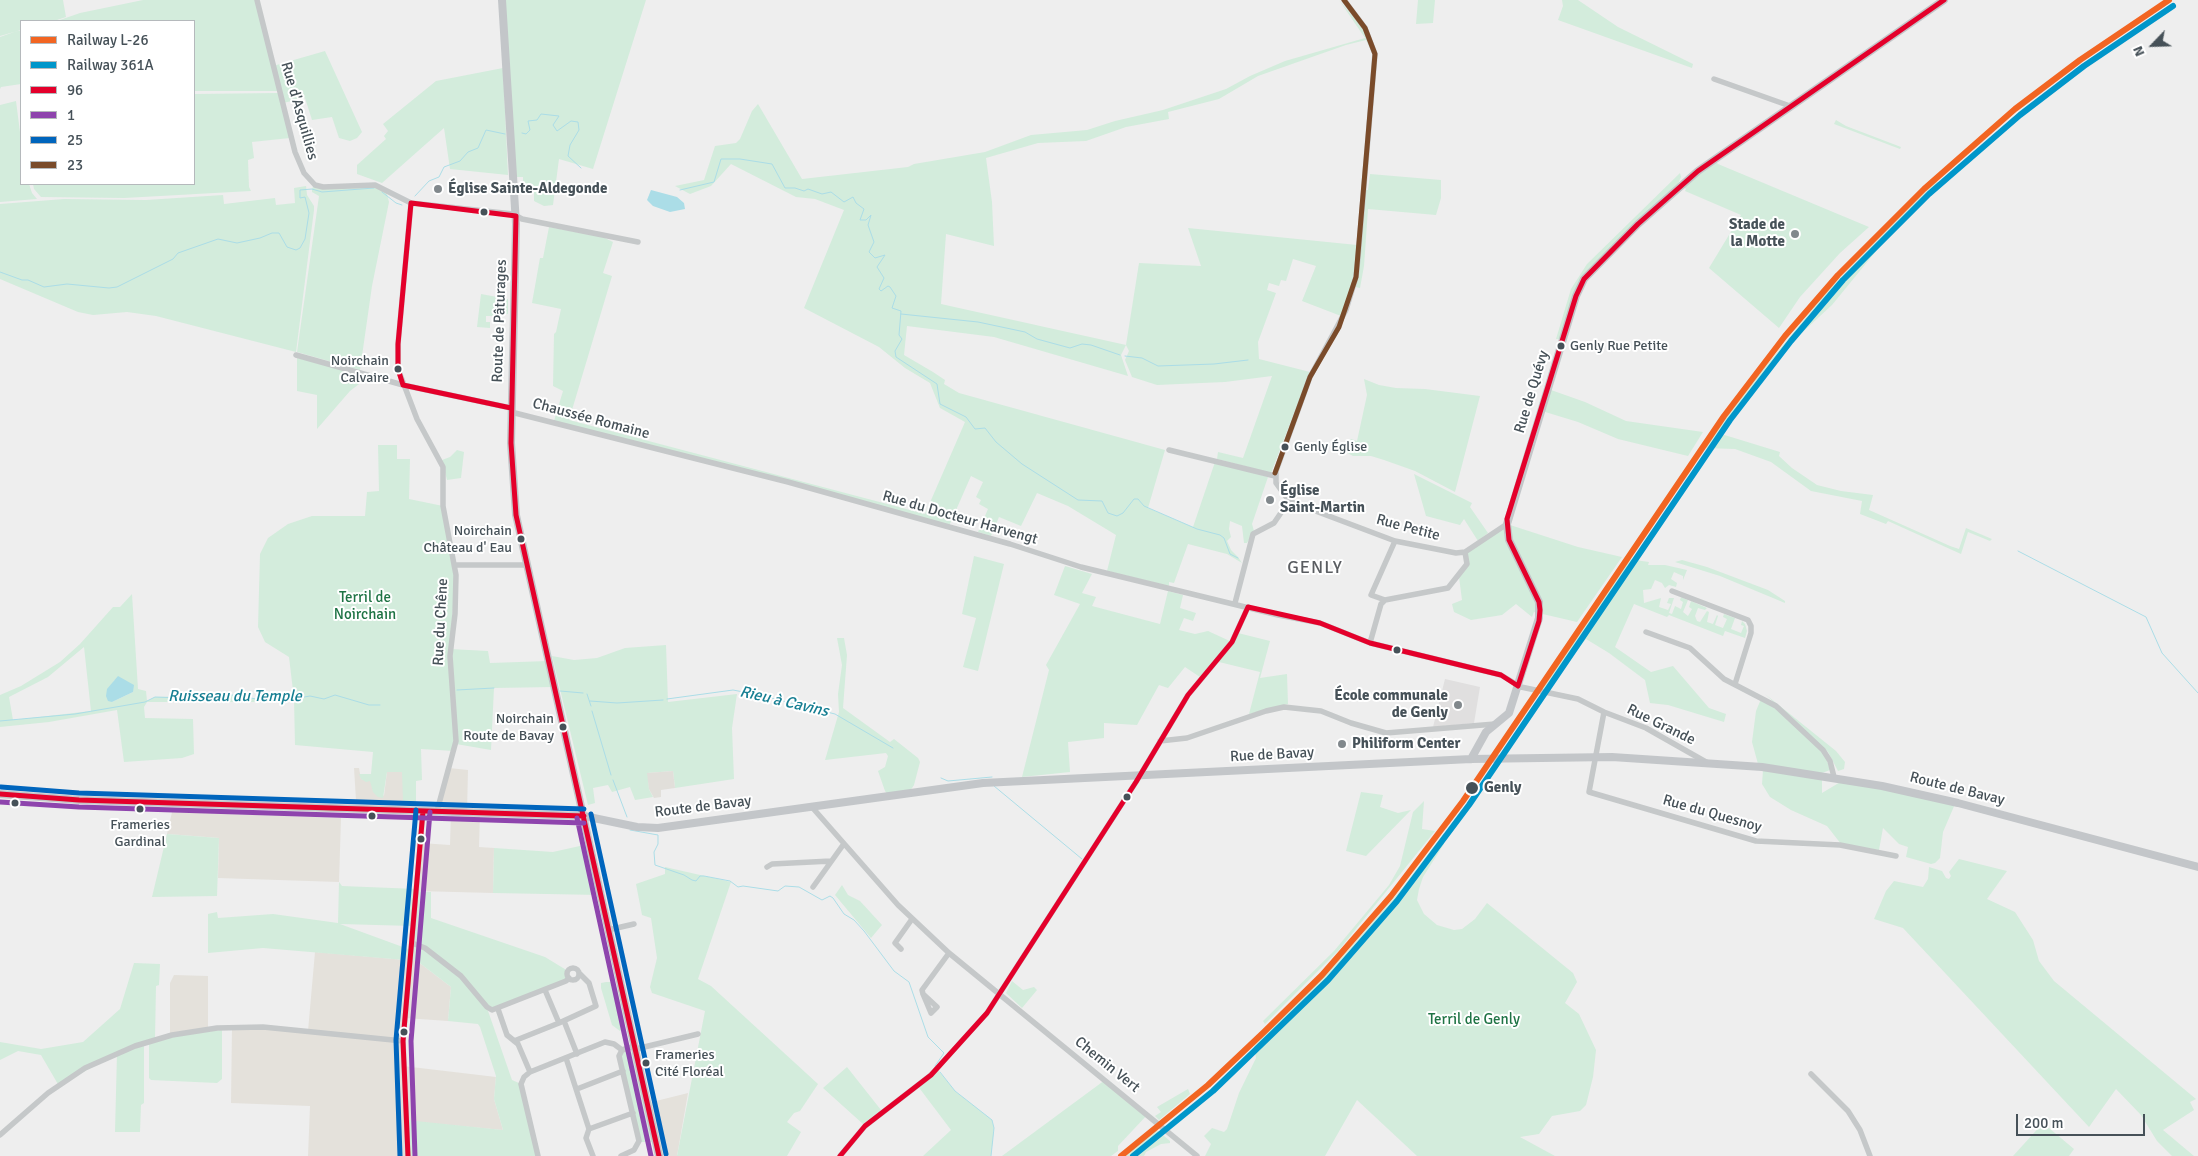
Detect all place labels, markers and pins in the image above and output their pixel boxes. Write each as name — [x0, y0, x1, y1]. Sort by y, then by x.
place label: Église Sainte-Aldegonde — [448, 180, 607, 198]
marker: Église Sainte-Aldegonde — [432, 183, 444, 195]
unlabelled marker — [479, 207, 489, 217]
place label: Stade de la Motte — [1729, 216, 1785, 251]
marker: Stade de la Motte — [1789, 228, 1801, 240]
place label: Genly Rue Petite — [1570, 338, 1668, 354]
marker: Genly Rue Petite — [1556, 341, 1566, 351]
place label: Noirchain Calvaire — [331, 353, 389, 386]
marker: Noirchain Calvaire — [393, 364, 403, 374]
place label: Genly Église — [1294, 439, 1367, 455]
marker: Genly Église — [1280, 442, 1290, 452]
place label: Église Saint-Martin — [1280, 482, 1365, 517]
marker: Église Saint-Martin — [1264, 494, 1276, 506]
place label: Noirchain Château d' Eau — [423, 523, 512, 556]
marker: Noirchain Château d' Eau — [516, 534, 526, 544]
unlabelled marker — [1392, 645, 1402, 655]
place label: École communale de Genly — [1334, 687, 1448, 722]
marker: École communale de Genly — [1452, 699, 1464, 711]
place label: Noirchain Route de Bavay — [463, 711, 554, 744]
marker: Noirchain Route de Bavay — [558, 722, 568, 732]
place label: Philiform Center — [1352, 735, 1461, 753]
marker: Philiform Center — [1336, 738, 1348, 750]
place label: Genly — [1484, 779, 1521, 797]
marker: Genly — [1464, 780, 1480, 796]
unlabelled marker — [1122, 792, 1132, 802]
unlabelled marker — [10, 798, 20, 808]
marker: Frameries Gardinal — [135, 804, 145, 814]
unlabelled marker — [367, 811, 377, 821]
place label: Frameries Gardinal — [110, 817, 170, 850]
unlabelled marker — [416, 834, 426, 844]
unlabelled marker — [399, 1027, 409, 1037]
place label: Frameries Cité Floréal — [655, 1047, 724, 1080]
marker: Frameries Cité Floréal — [641, 1058, 651, 1068]

